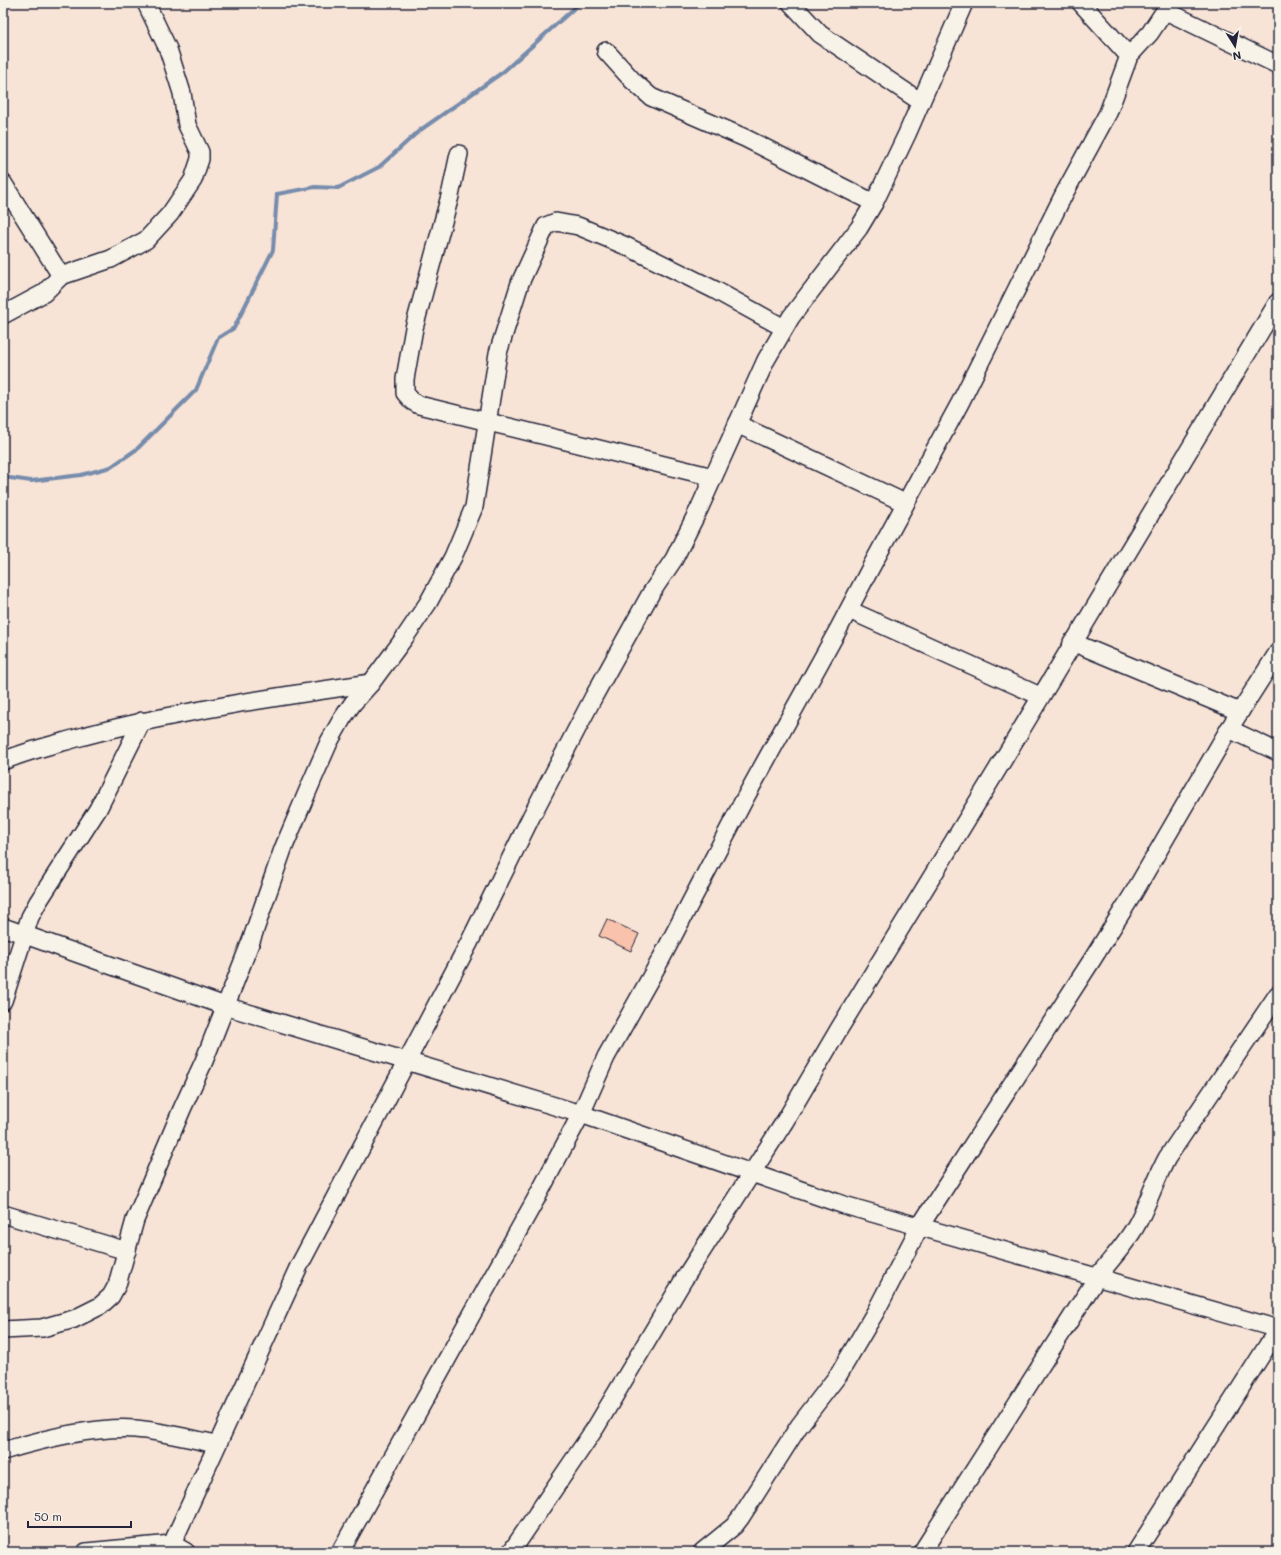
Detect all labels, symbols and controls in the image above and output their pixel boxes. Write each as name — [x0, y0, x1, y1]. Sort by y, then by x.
north arrow — [1215, 26, 1255, 66]
text: N — [1231, 48, 1243, 64]
scale bar — [28, 1503, 131, 1529]
text: 50 m — [34, 1508, 62, 1524]

